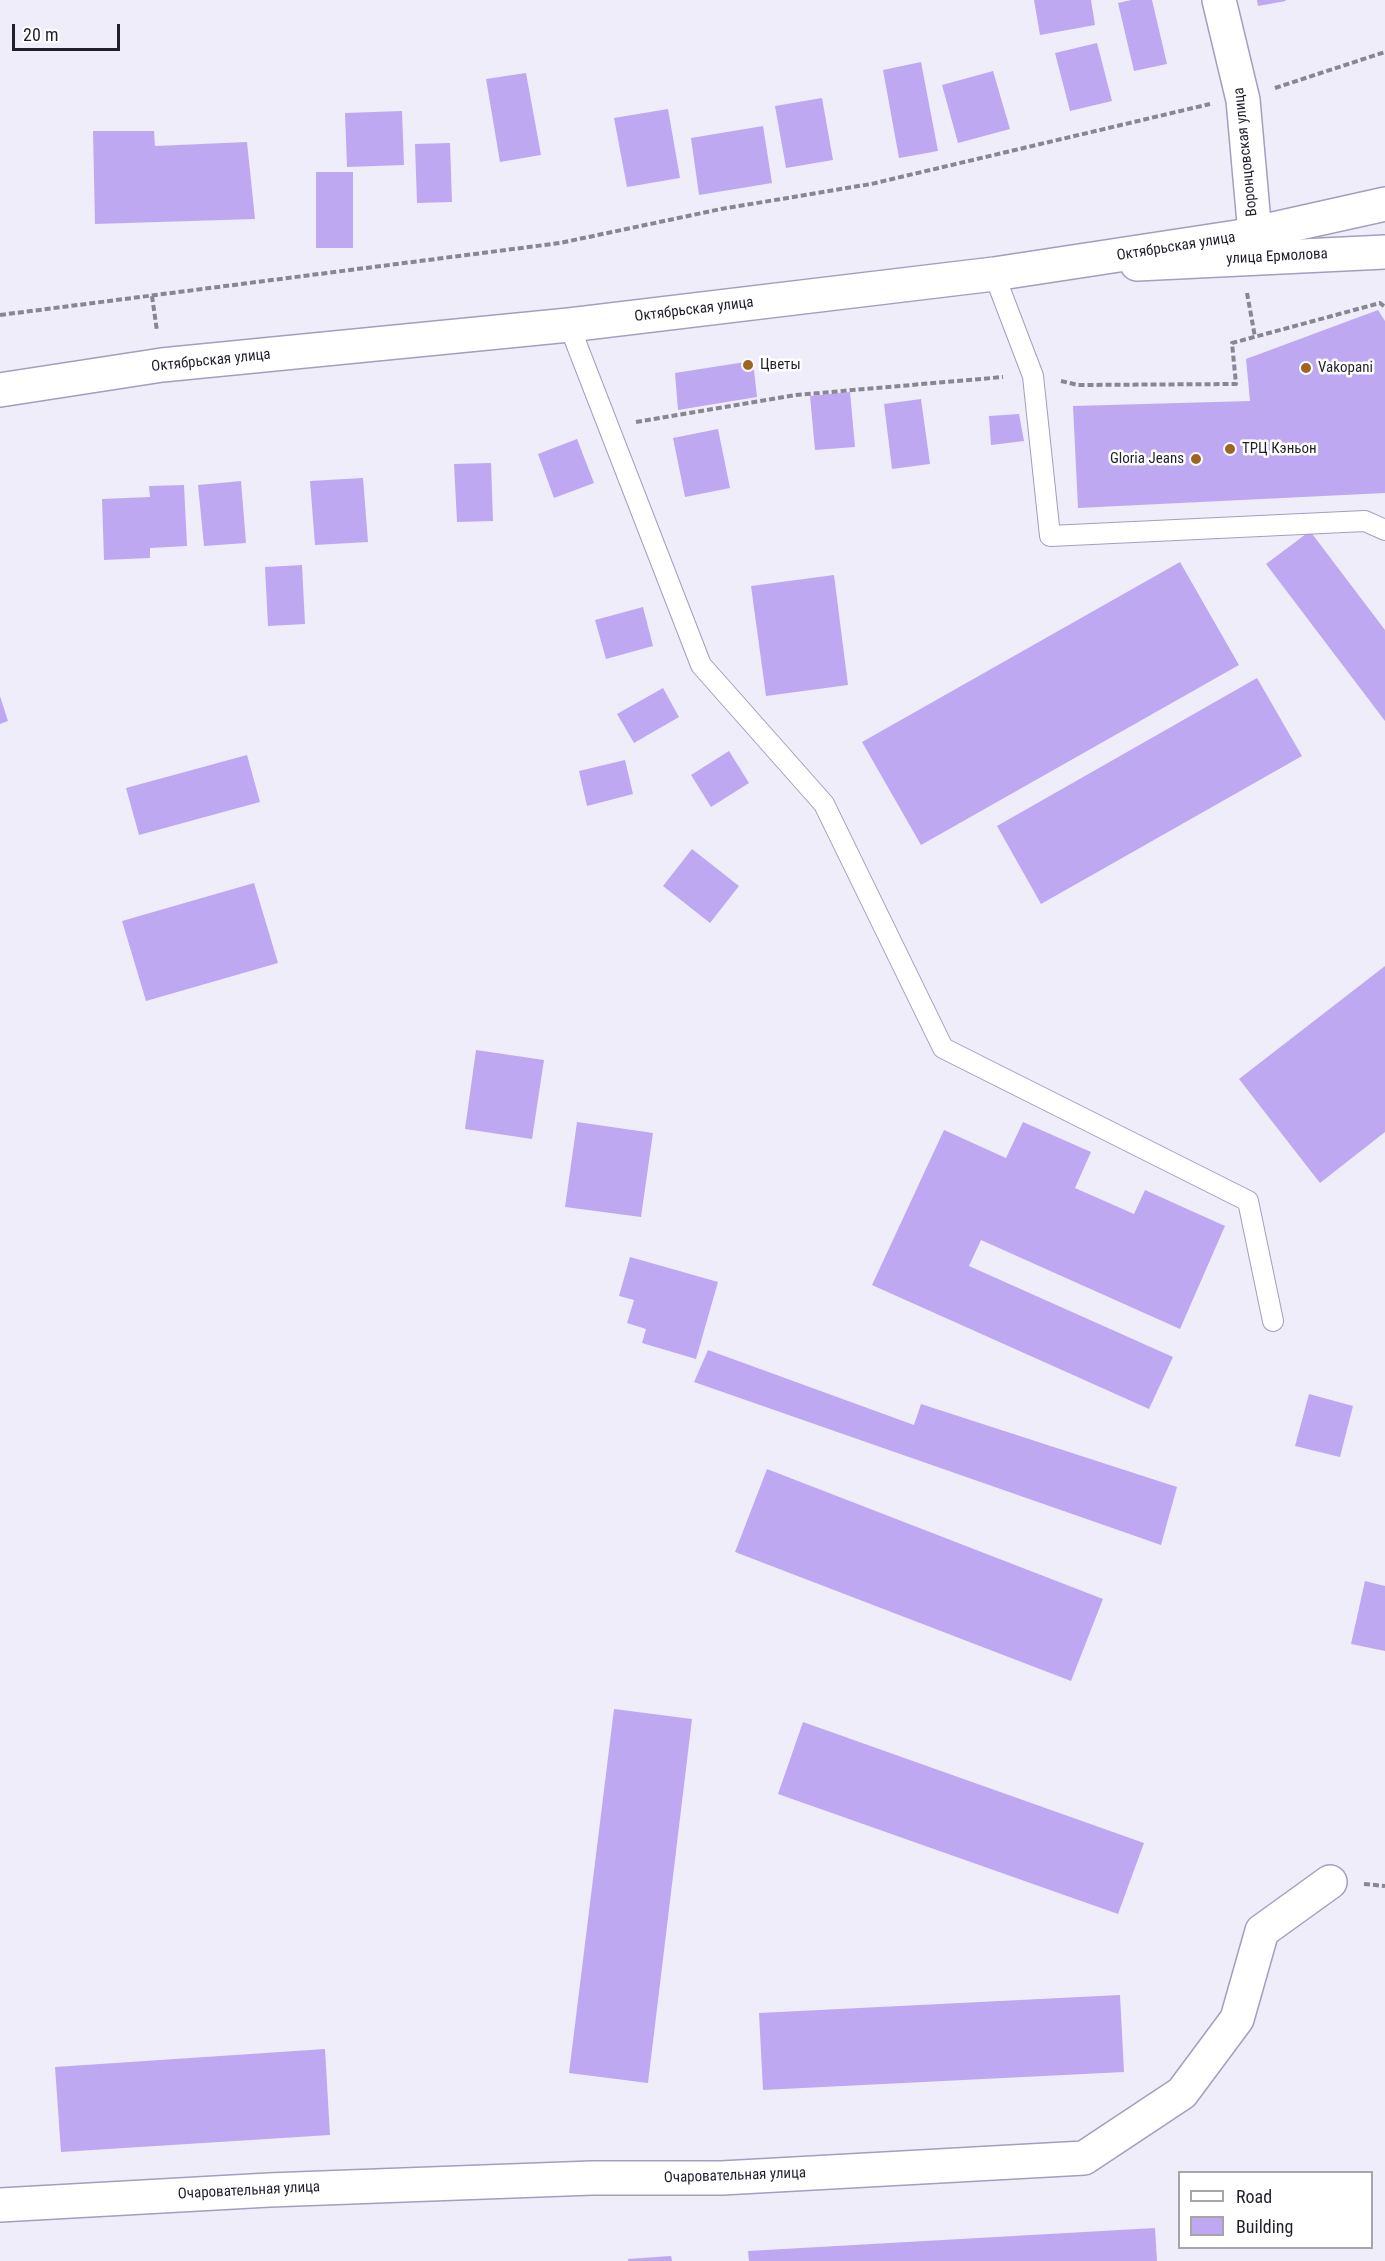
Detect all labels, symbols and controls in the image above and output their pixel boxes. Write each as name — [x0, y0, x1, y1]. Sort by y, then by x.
scale bar — [15, 12, 123, 50]
text: 20 m — [23, 24, 58, 45]
street label: Воронцовская улица — [1230, 87, 1262, 217]
street label: Октябрьская улица — [1115, 229, 1237, 265]
street label: улица Ермолова — [1226, 245, 1328, 269]
street label: Октябрьская улица — [633, 294, 755, 326]
street label: Октябрьская улица — [150, 346, 272, 376]
place label: Цветы — [760, 356, 801, 374]
marker: Цветы — [741, 358, 755, 372]
place label: Vakopani — [1318, 359, 1373, 377]
marker: Vakopani — [1299, 361, 1313, 375]
place label: ТРЦ Кэньон — [1242, 440, 1317, 458]
marker: ТРЦ Кэньон — [1223, 442, 1237, 456]
place label: Gloria Jeans — [1110, 450, 1184, 468]
marker: Gloria Jeans — [1189, 452, 1203, 466]
street label: Очаровательная улица — [664, 2165, 806, 2187]
legend — [1178, 2171, 1373, 2249]
street label: Очаровательная улица — [177, 2178, 321, 2204]
text: Road — [1236, 2186, 1272, 2207]
text: Building — [1236, 2216, 1293, 2237]

